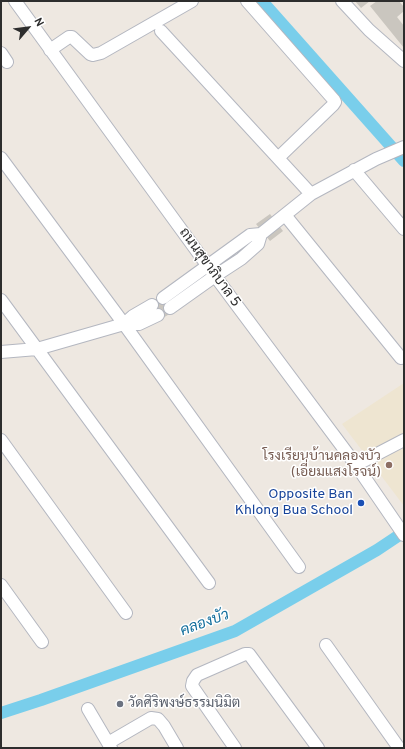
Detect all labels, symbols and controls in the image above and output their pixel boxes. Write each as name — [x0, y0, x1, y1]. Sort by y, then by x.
north arrow — [8, 8, 48, 48]
text: N — [31, 16, 47, 29]
street label: ถนนสุขาภิบาล 5 — [175, 225, 243, 311]
place label: โรงเรียนบ้านคลองบัว (เอี่ยมแสงโรจน์) — [262, 449, 381, 482]
marker: โรงเรียนบ้านคลองบัว (เอี่ยมแสงโรจน์) — [384, 460, 394, 470]
place label: Opposite Ban Khlong Bua School — [235, 487, 353, 520]
marker: Opposite Ban Khlong Bua School — [356, 498, 366, 508]
water label: คลองบัว — [178, 607, 232, 641]
place label: วัดศิริพงษ์ธรรมนิมิต — [128, 696, 240, 712]
marker: วัดศิริพงษ์ธรรมนิมิต — [115, 699, 125, 709]

